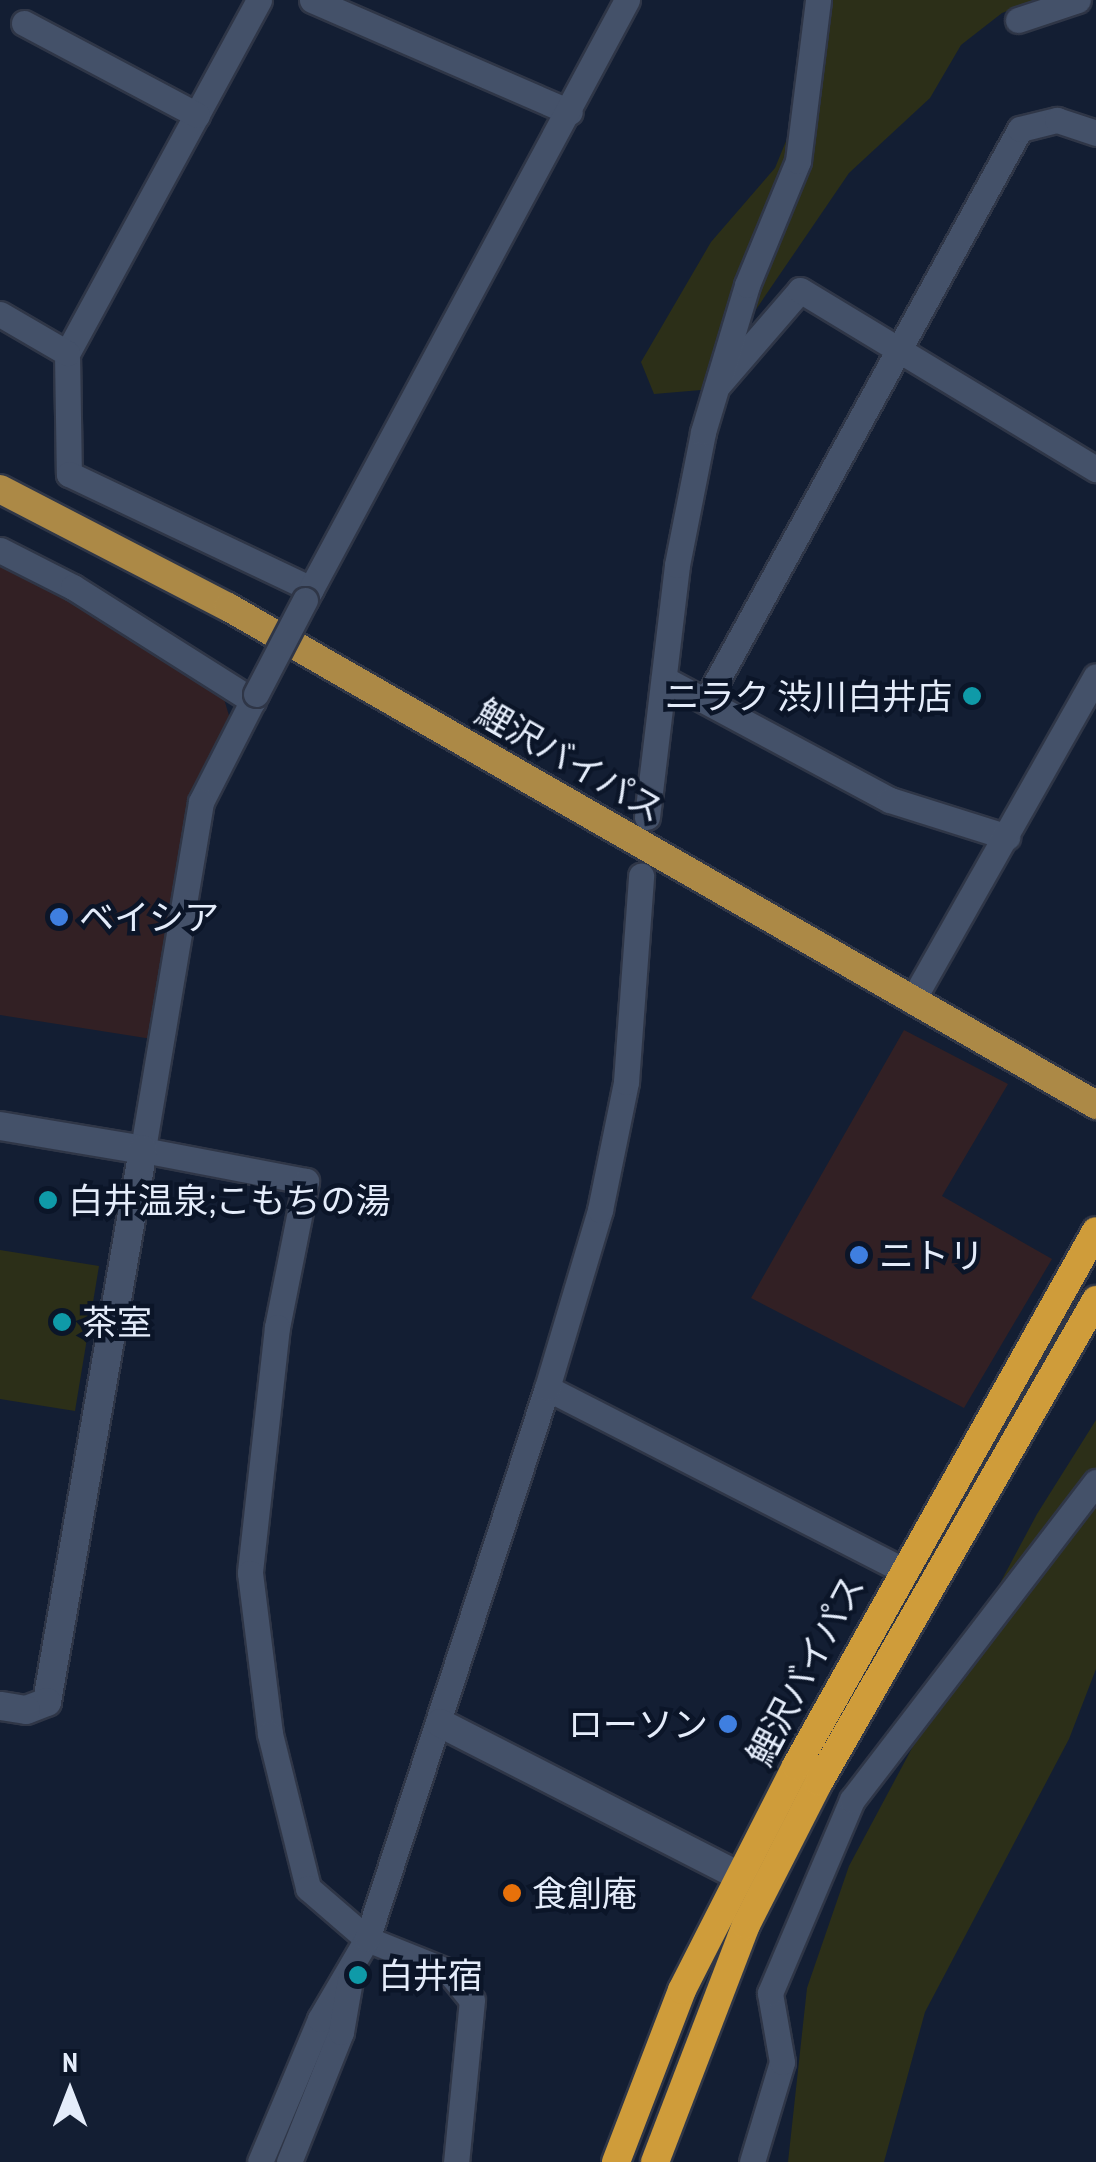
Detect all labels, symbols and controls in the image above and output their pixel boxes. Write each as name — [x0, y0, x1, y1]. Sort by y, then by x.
place label: ニラク 渋川白井店 — [665, 675, 952, 717]
marker: ニラク 渋川白井店 — [961, 685, 983, 707]
street label: 鯉沢バイパス — [469, 689, 671, 831]
place label: ベイシア — [79, 896, 219, 938]
marker: ベイシア — [48, 906, 70, 928]
place label: 白井温泉;こもちの湯 — [68, 1179, 391, 1221]
marker: 白井温泉;こもちの湯 — [37, 1189, 59, 1211]
place label: ニトリ — [879, 1234, 984, 1276]
marker: ニトリ — [848, 1244, 870, 1266]
place label: 茶室 — [82, 1301, 152, 1343]
marker: 茶室 — [51, 1311, 73, 1333]
street label: 鯉沢バイパス — [737, 1567, 873, 1773]
place label: ローソン — [568, 1703, 708, 1745]
marker: ローソン — [717, 1713, 739, 1735]
place label: 食創庵 — [532, 1872, 637, 1914]
marker: 食創庵 — [501, 1882, 523, 1904]
place label: 白井宿 — [378, 1954, 483, 1996]
marker: 白井宿 — [347, 1964, 369, 1986]
north arrow — [20, 2042, 120, 2142]
text: N — [62, 2043, 78, 2080]

